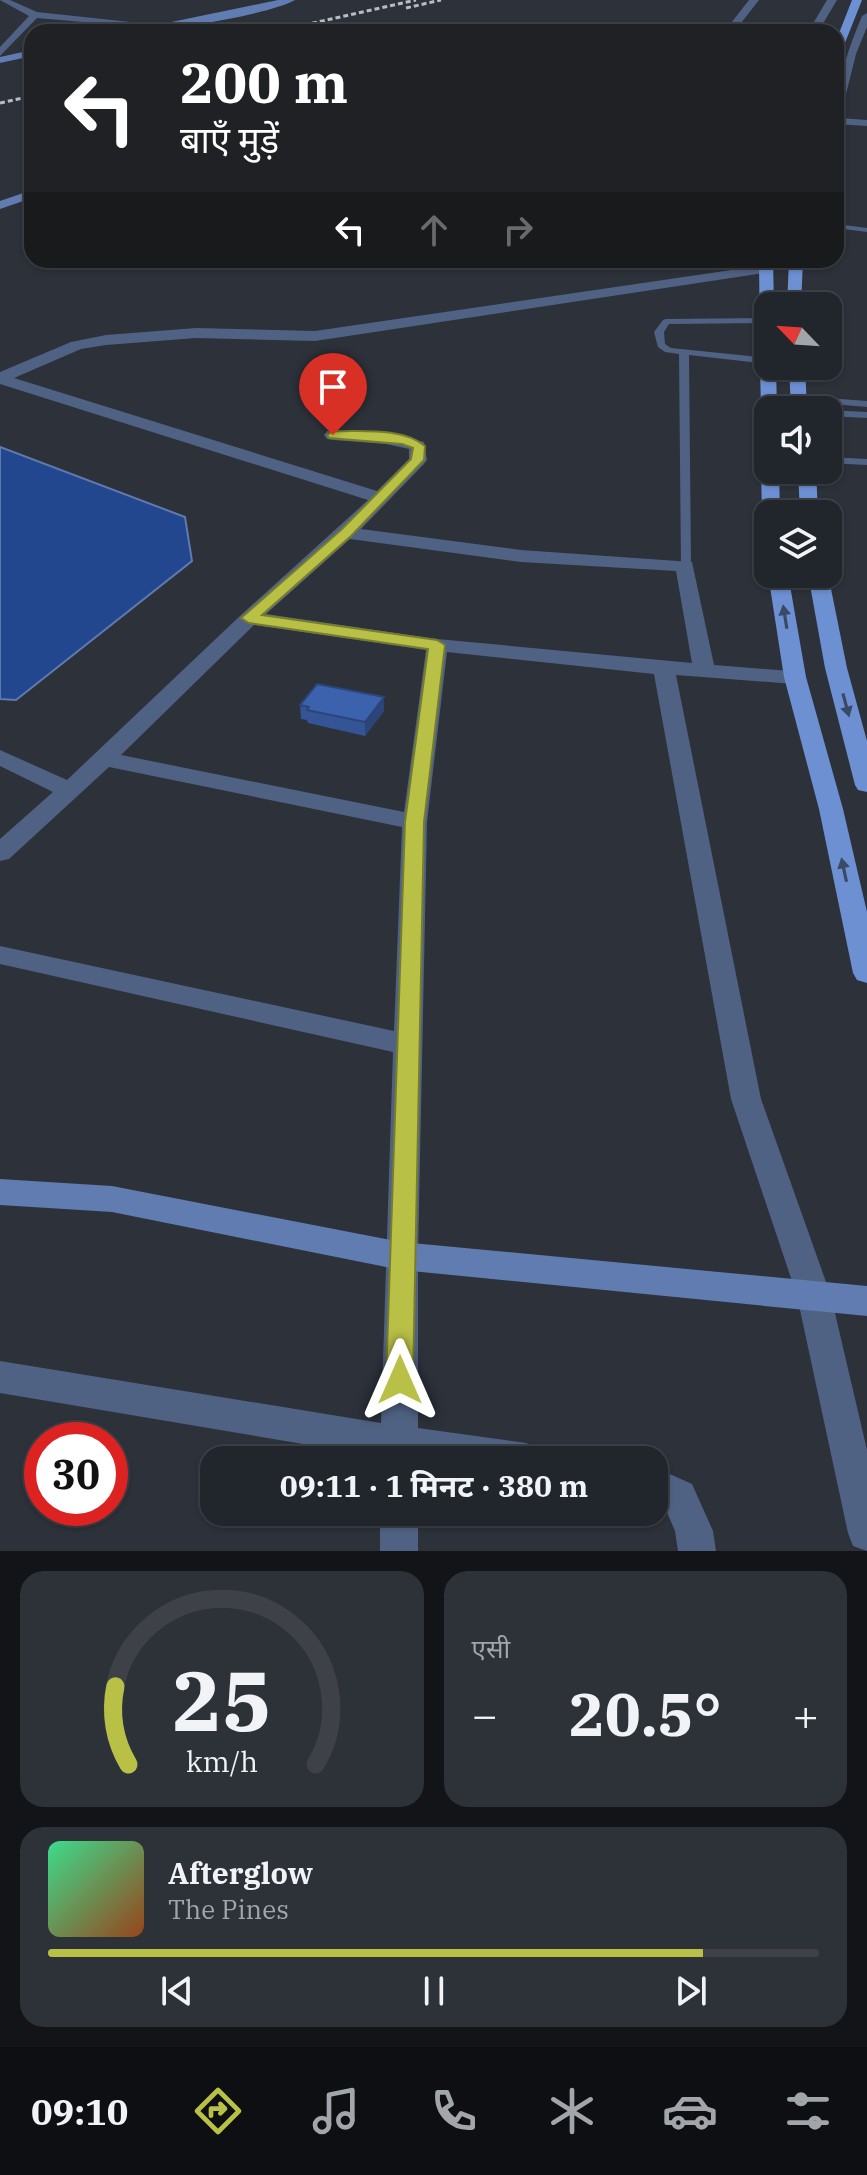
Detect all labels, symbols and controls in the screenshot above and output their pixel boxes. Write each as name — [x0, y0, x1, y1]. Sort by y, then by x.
text: 200 m — [180, 46, 348, 118]
icon: left — [48, 56, 152, 160]
text: बाएँ मुड़ें — [180, 116, 279, 163]
icon: left — [328, 208, 372, 252]
icon: ahead — [412, 208, 456, 252]
icon: right — [496, 208, 540, 252]
north arrow — [754, 292, 842, 380]
map controls — [754, 292, 842, 588]
pin — [299, 353, 367, 435]
icon: arrive — [311, 365, 355, 409]
button: sound — [754, 396, 842, 484]
button: layers — [754, 500, 842, 588]
one-way arrow — [778, 604, 791, 629]
one-way arrow — [840, 693, 852, 718]
one-way arrow — [837, 857, 850, 882]
position arrow — [358, 1338, 442, 1422]
speed limit sign: 30 — [24, 1422, 128, 1526]
text: 09:11 · 1 मिनट · 380 m — [280, 1466, 588, 1505]
text: एसी — [472, 1631, 510, 1665]
text: 25 — [172, 1646, 272, 1754]
text: 20.5° — [569, 1674, 722, 1753]
text: − — [472, 1686, 498, 1743]
text: + — [793, 1686, 819, 1743]
text: km/h — [186, 1743, 258, 1780]
text: Afterglow — [168, 1853, 313, 1892]
text: The Pines — [168, 1892, 289, 1926]
icon: previous — [155, 1969, 199, 2013]
icon: pause — [412, 1969, 456, 2013]
icon: next — [669, 1969, 713, 2013]
icon: directions — [190, 2083, 246, 2139]
icon: music — [308, 2083, 364, 2139]
icon: phone — [426, 2083, 482, 2139]
icon: climate — [544, 2083, 600, 2139]
icon: car — [662, 2083, 718, 2139]
icon: filters — [780, 2083, 836, 2139]
text: 09:10 — [31, 2088, 128, 2135]

